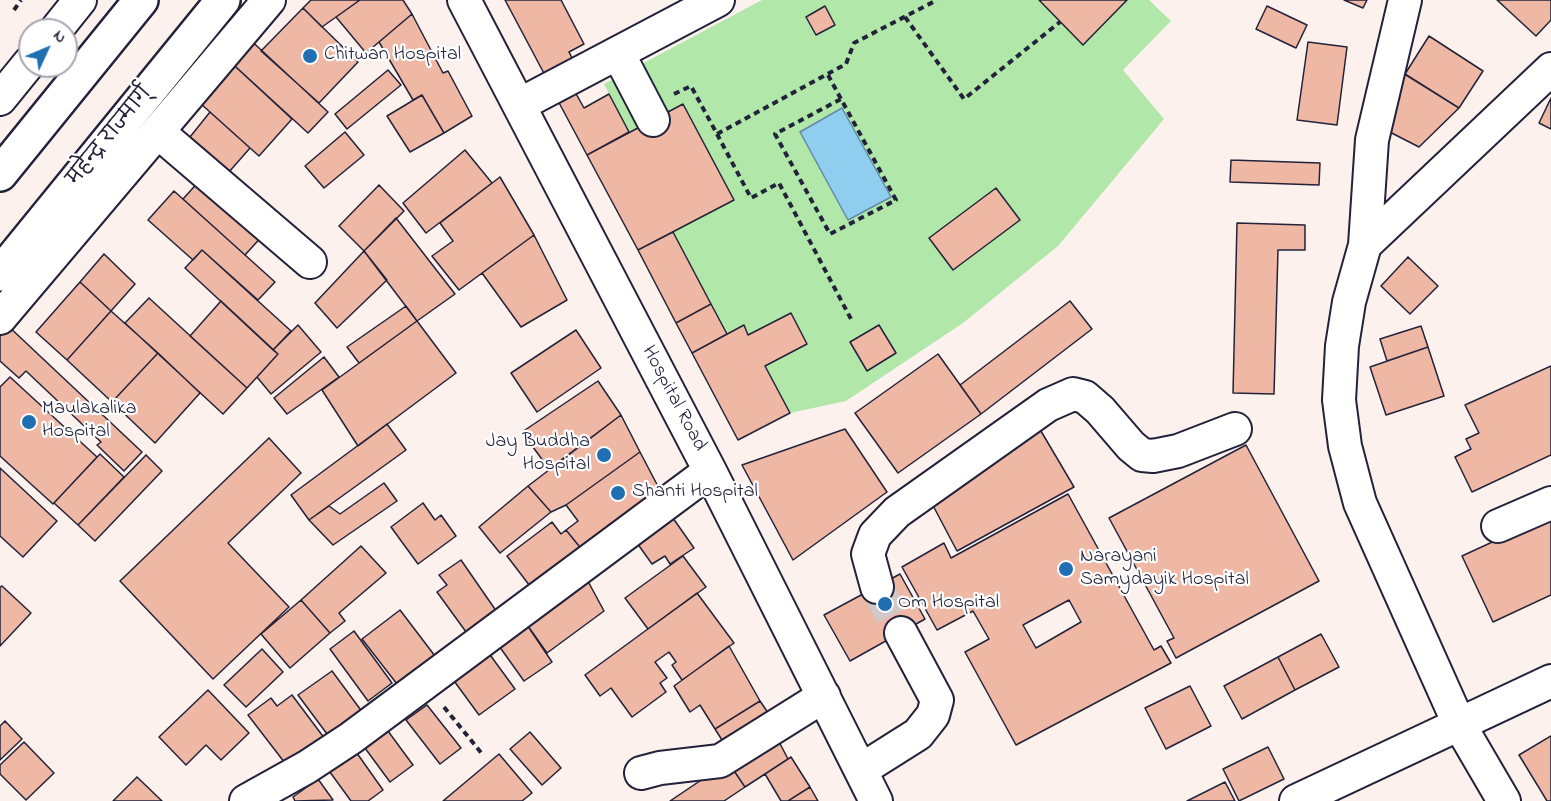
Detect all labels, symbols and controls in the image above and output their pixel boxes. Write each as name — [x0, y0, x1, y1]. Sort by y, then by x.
north arrow — [18, 18, 78, 78]
text: N — [47, 25, 72, 49]
place label: Chitwan Hospital — [324, 44, 461, 68]
marker: Chitwan Hospital — [301, 47, 319, 65]
street label: महेन्द्र राज्मार्ग् — [64, 83, 158, 191]
street label: Hospital Road — [635, 342, 711, 456]
place label: Maulakalika Hospital — [42, 398, 137, 445]
marker: Maulakalika Hospital — [20, 413, 38, 431]
place label: Jay Buddha Hospital — [486, 431, 590, 478]
marker: Jay Buddha Hospital — [595, 446, 613, 464]
place label: Shanti Hospital — [632, 481, 758, 505]
marker: Shanti Hospital — [609, 484, 627, 502]
place label: Narayani Samydayik Hospital — [1080, 546, 1249, 593]
marker: Narayani Samydayik Hospital — [1057, 560, 1075, 578]
place label: Om Hospital — [898, 592, 999, 616]
marker: Om Hospital — [876, 595, 894, 613]

